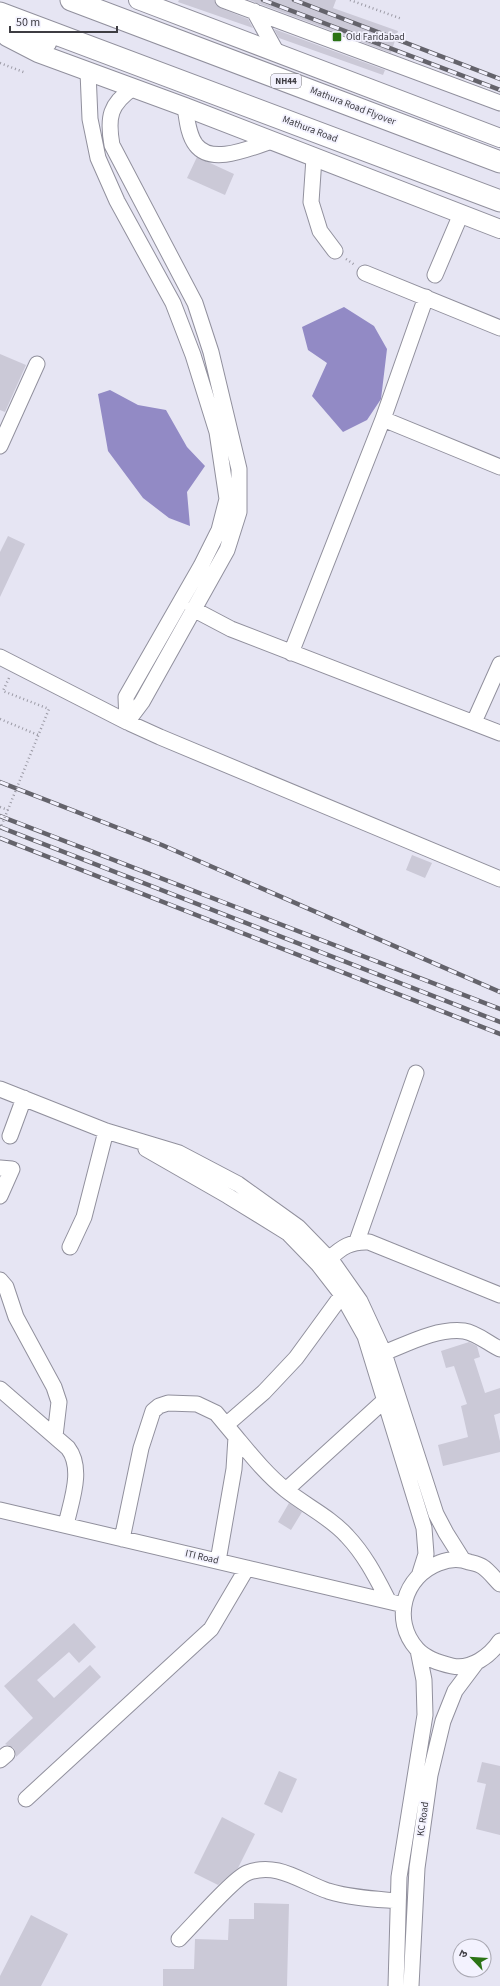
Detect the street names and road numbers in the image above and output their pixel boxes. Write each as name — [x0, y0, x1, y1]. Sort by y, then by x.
road number: NH44 — [271, 74, 301, 88]
street label: Mathura Road Flyover — [308, 84, 398, 128]
street label: Mathura Road — [281, 113, 339, 145]
street label: ITI Road — [184, 1546, 220, 1568]
street label: KC Road — [414, 1801, 432, 1837]

